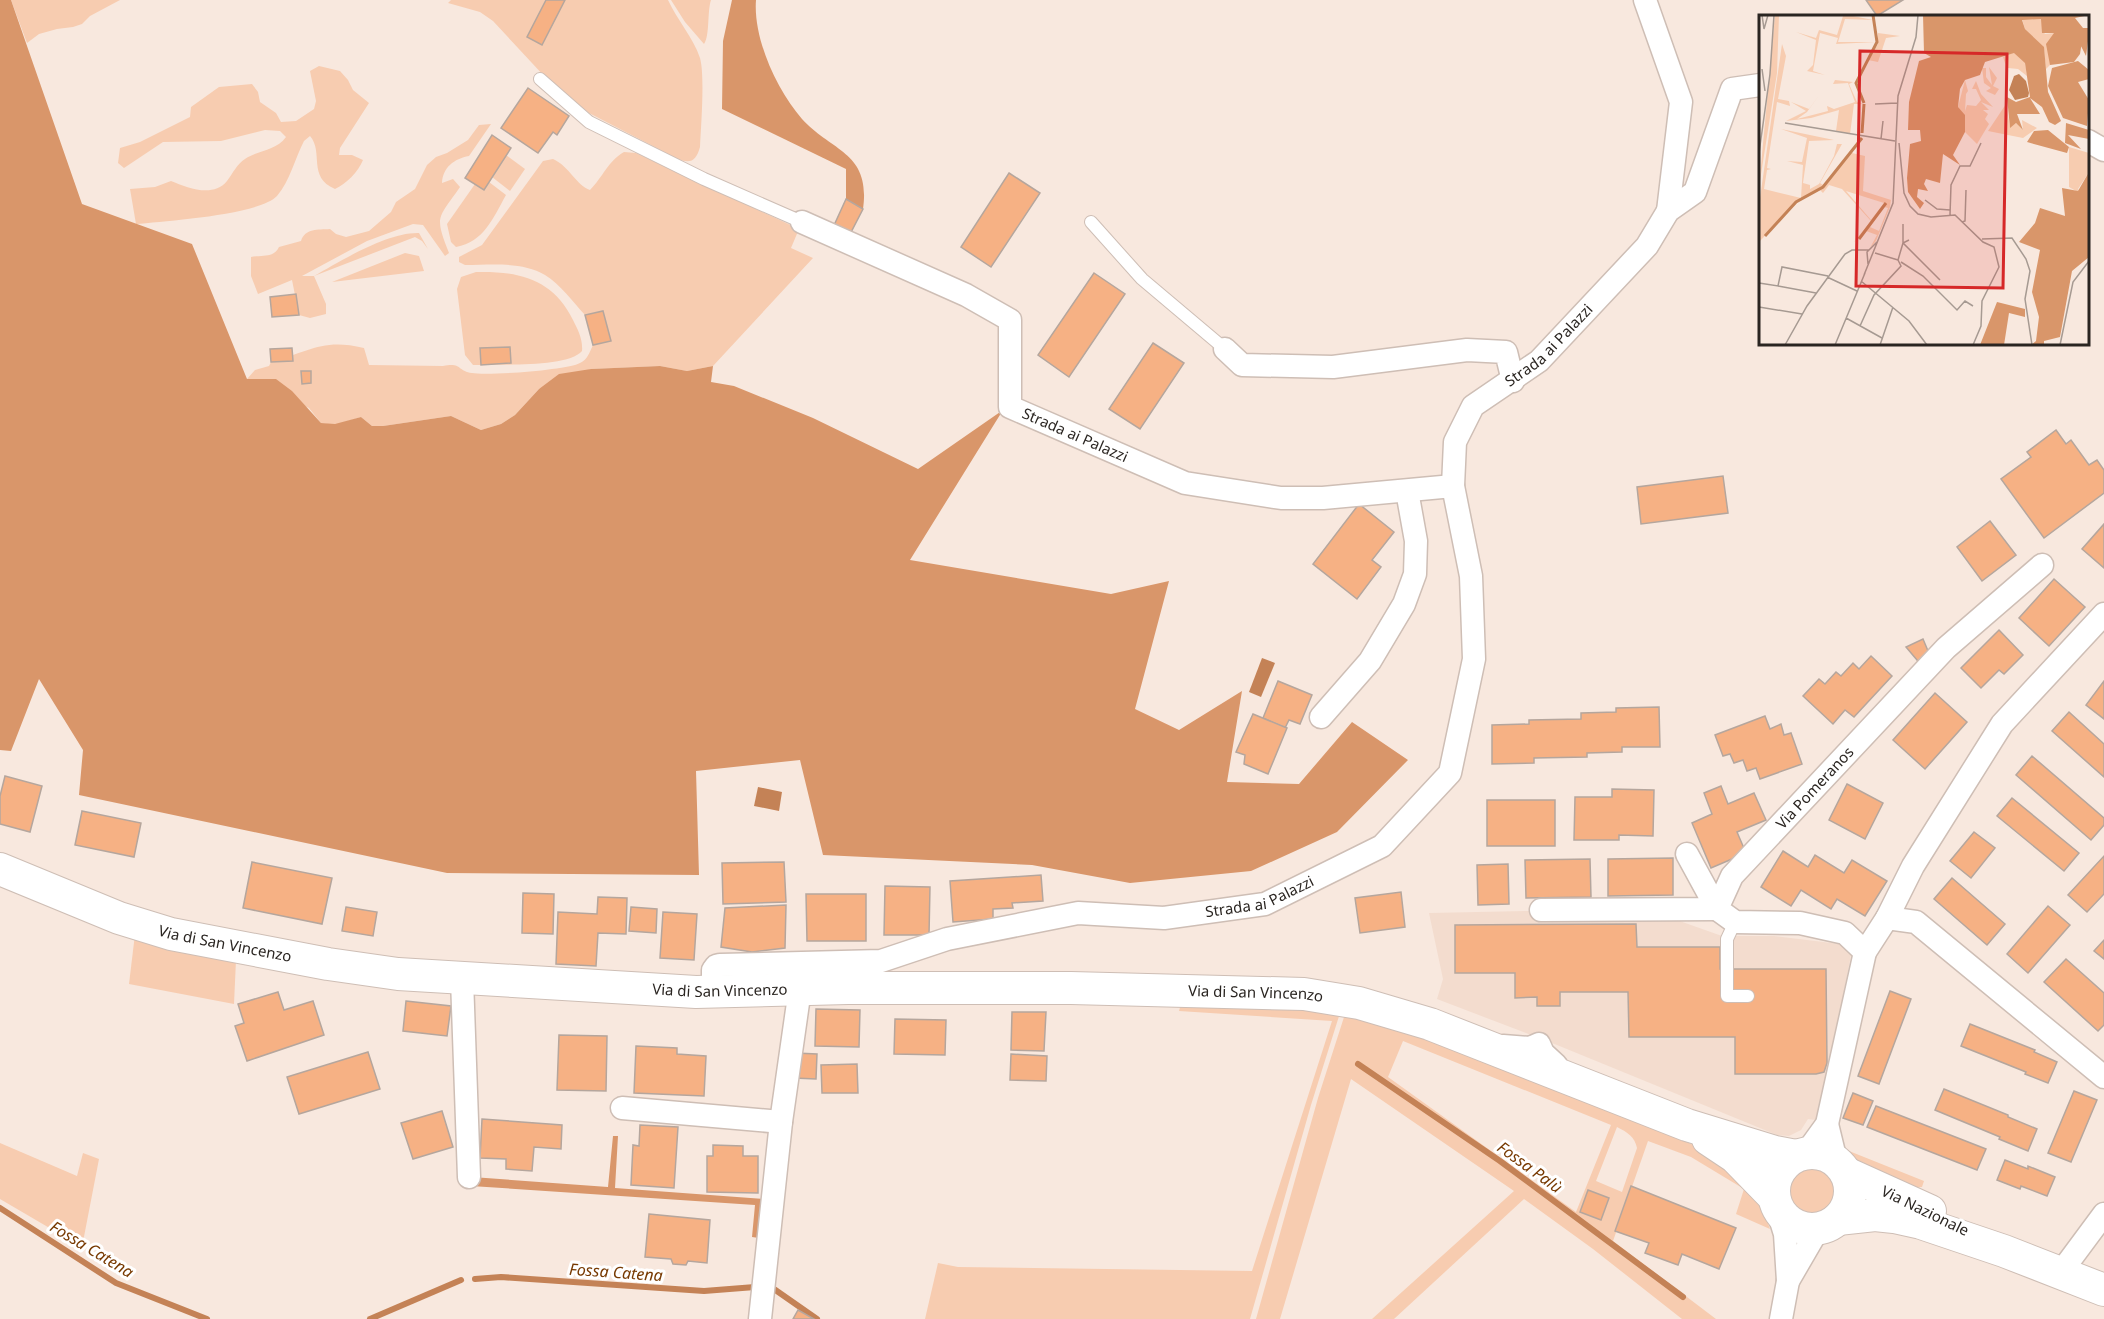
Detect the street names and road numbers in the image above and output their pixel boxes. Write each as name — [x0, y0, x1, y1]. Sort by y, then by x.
street label: Strada ai Palazzi — [1501, 299, 1597, 390]
street label: Strada ai Palazzi — [1019, 403, 1131, 466]
street label: Via Pomeranos — [1771, 742, 1858, 833]
street label: Strada ai Palazzi — [1204, 870, 1317, 921]
street label: Via di San Vincenzo — [156, 920, 293, 966]
street label: Via di San Vincenzo — [652, 978, 788, 1001]
street label: Via di San Vincenzo — [1188, 980, 1325, 1006]
street label: Via Nazionale — [1878, 1180, 1973, 1240]

